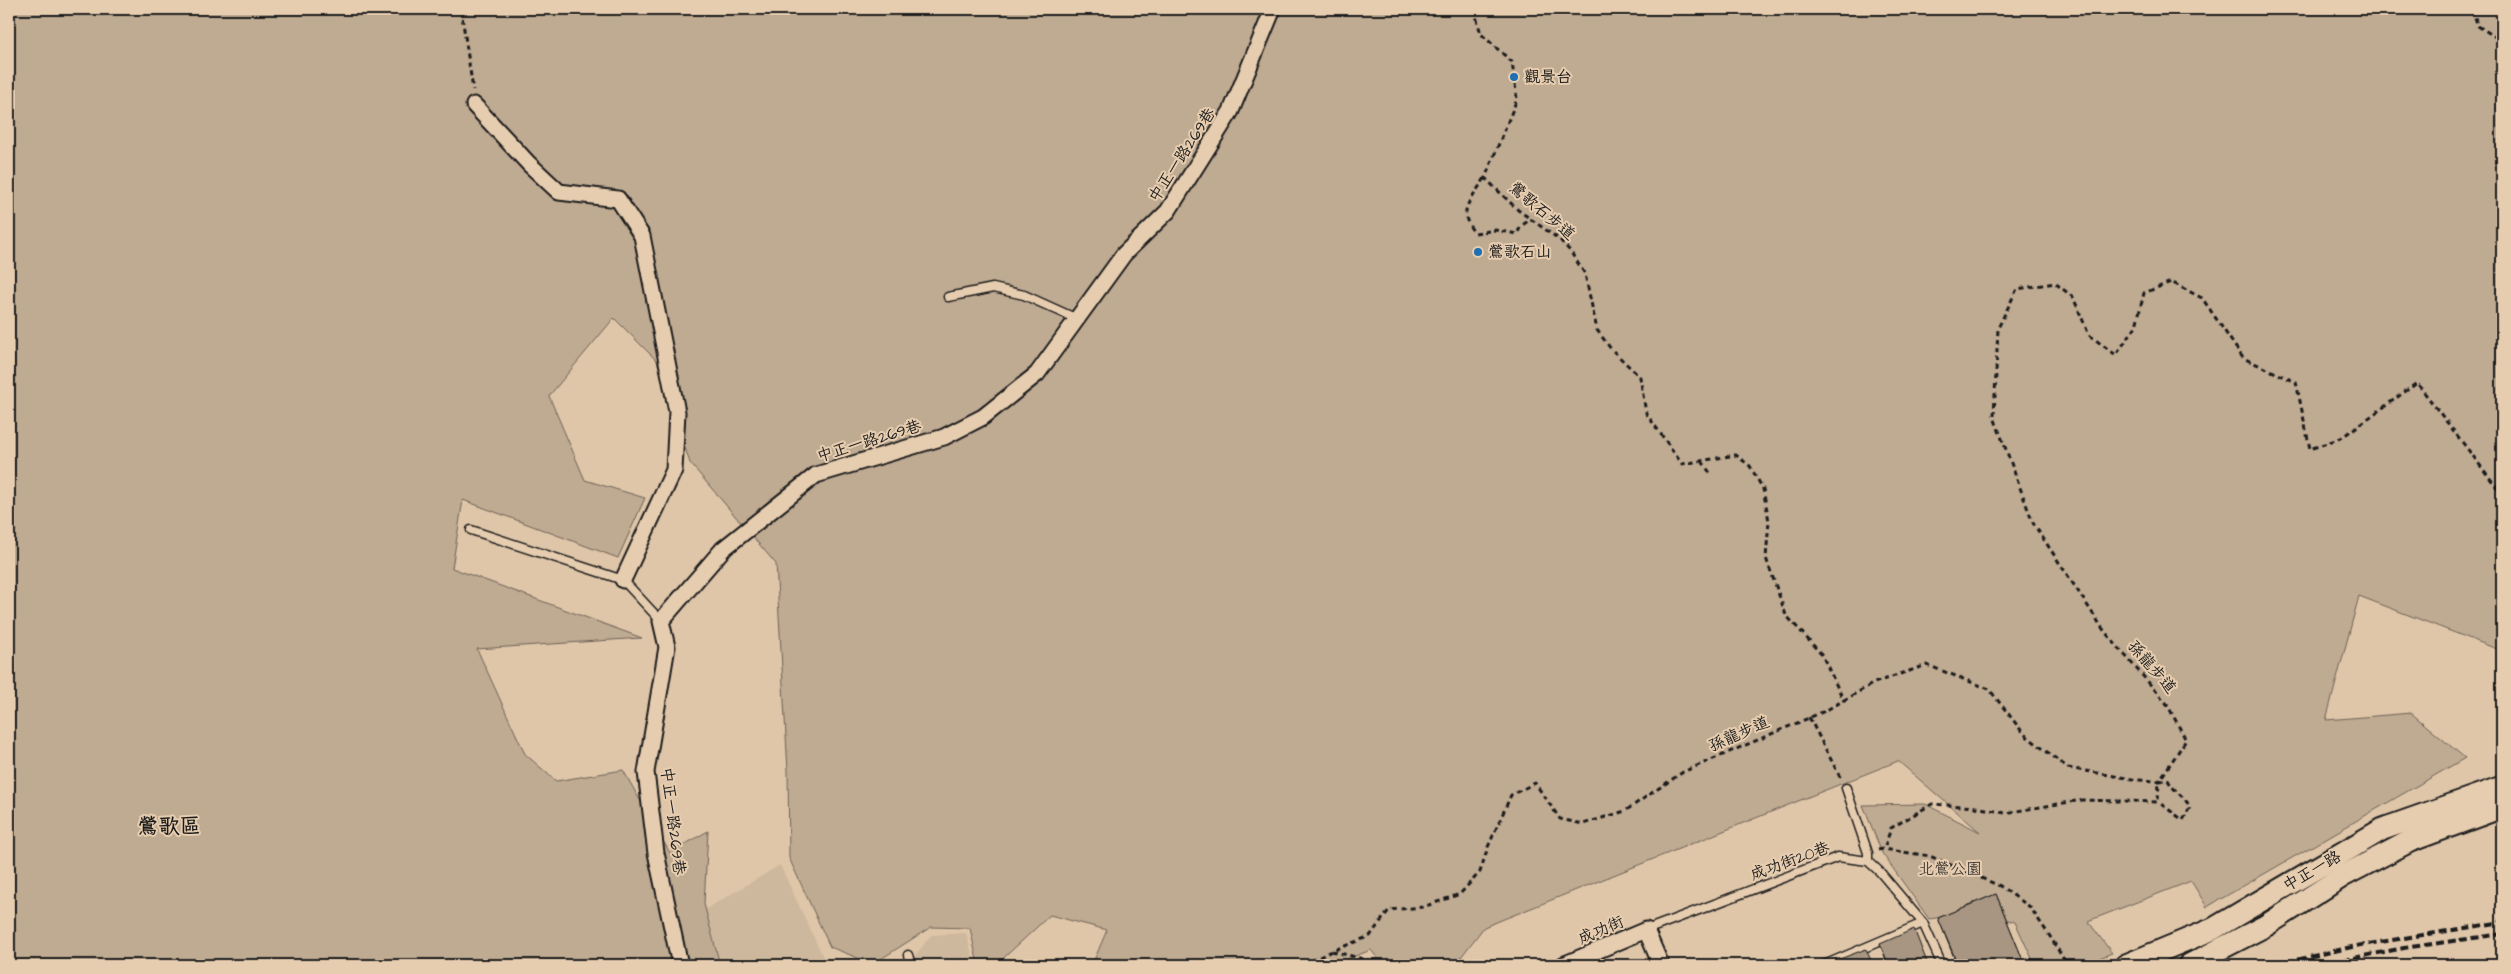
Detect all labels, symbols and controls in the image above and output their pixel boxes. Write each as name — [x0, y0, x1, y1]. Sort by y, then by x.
place label: 觀景台 — [1524, 66, 1572, 88]
marker: 觀景台 — [1508, 71, 1520, 83]
street label: 中正一路269巷 — [1143, 104, 1221, 206]
street label: 鶯歌石步道 — [1504, 177, 1580, 245]
place label: 鶯歌石山 — [1488, 241, 1552, 263]
marker: 鶯歌石山 — [1472, 246, 1484, 258]
street label: 中正一路269巷 — [814, 415, 924, 467]
street label: 孫龍步道 — [2123, 636, 2181, 698]
street label: 孫龍步道 — [1705, 711, 1773, 757]
street label: 中正一路269巷 — [655, 766, 691, 876]
district label: 鶯歌區 — [138, 812, 201, 841]
street label: 成功街20巷 — [1747, 836, 1833, 886]
street label: 中正一路 — [2279, 845, 2345, 897]
park label: 北鶯公園 — [1918, 858, 1982, 880]
street label: 成功街 — [1575, 910, 1627, 950]

